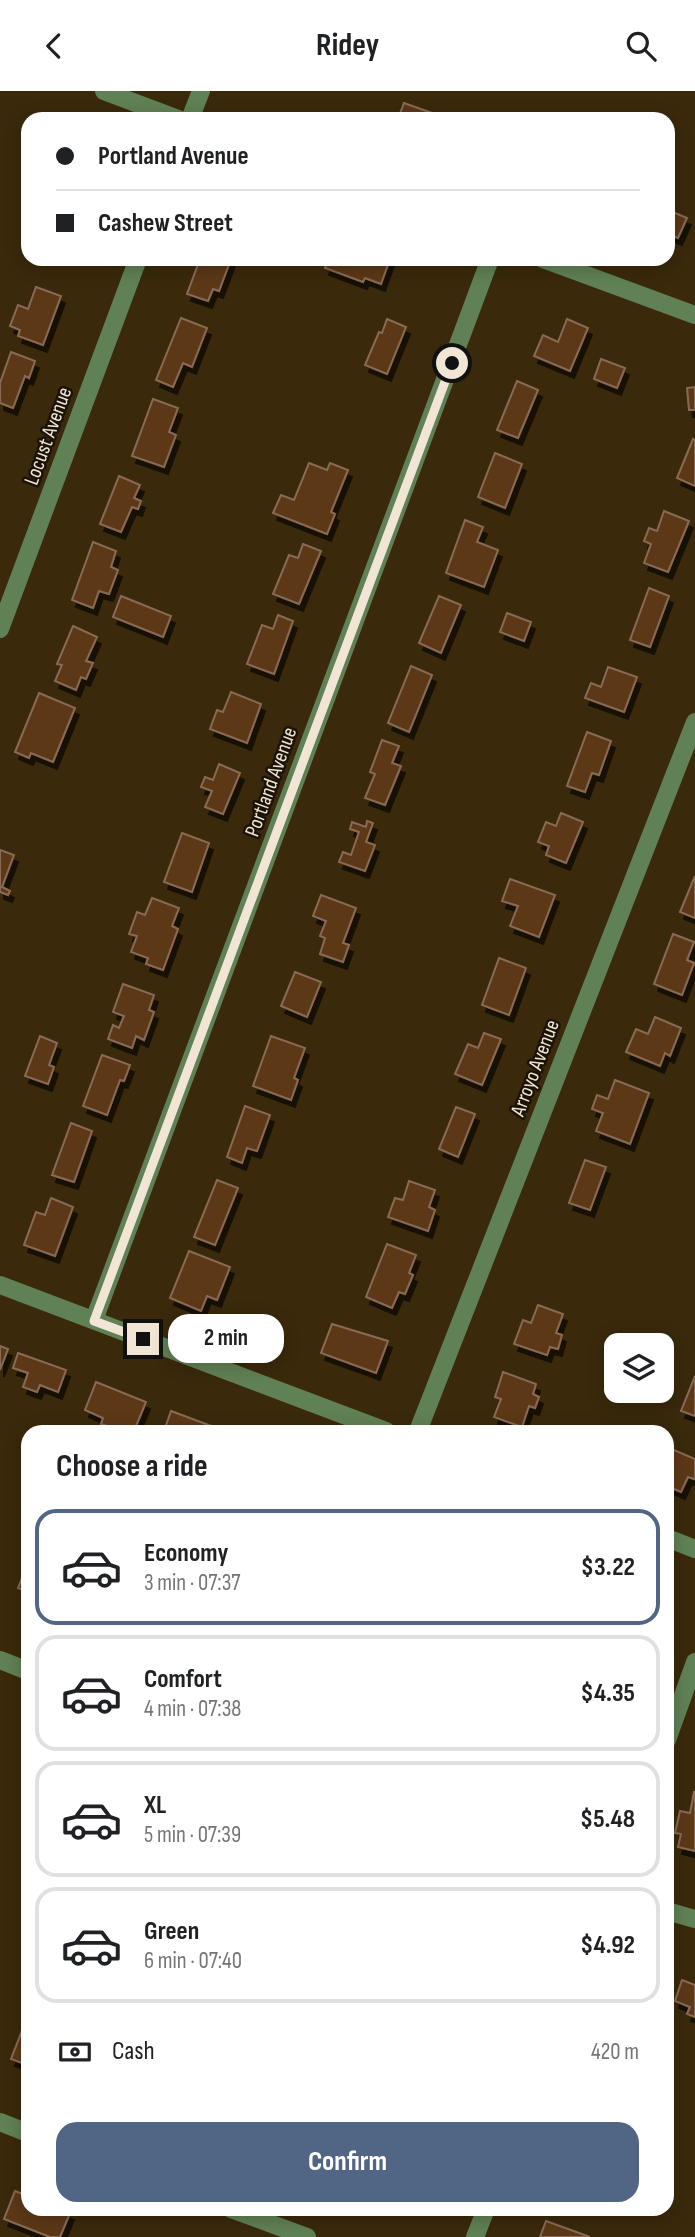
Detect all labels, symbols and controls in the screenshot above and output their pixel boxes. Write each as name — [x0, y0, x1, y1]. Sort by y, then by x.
text: Ridey — [316, 26, 379, 65]
icon: back — [35, 27, 73, 65]
icon: search — [622, 27, 660, 65]
text: Portland Avenue — [98, 141, 249, 172]
text: Cashew Street — [98, 208, 233, 239]
route start — [436, 347, 468, 379]
street label: Locust Avenue — [19, 384, 77, 488]
street label: Portland Avenue — [240, 724, 302, 840]
street label: Arroyo Avenue — [505, 1016, 565, 1121]
callout: 2 min — [168, 1315, 283, 1363]
route end — [127, 1323, 159, 1355]
text: 2 min — [204, 1324, 248, 1352]
map controls — [604, 1333, 674, 1403]
button: layers — [604, 1333, 674, 1403]
text: Choose a ride — [56, 1447, 208, 1486]
icon: car — [60, 1536, 123, 1599]
text: Economy — [144, 1538, 228, 1569]
text: $3.22 — [581, 1552, 635, 1583]
text: 3 min · 07:37 — [144, 1569, 241, 1597]
icon: car — [60, 1662, 123, 1725]
text: Comfort — [144, 1664, 222, 1695]
text: $4.35 — [581, 1678, 635, 1709]
text: 4 min · 07:38 — [144, 1695, 241, 1723]
icon: car — [60, 1788, 123, 1851]
text: XL — [144, 1790, 166, 1821]
text: $5.48 — [580, 1804, 635, 1835]
text: 5 min · 07:39 — [144, 1821, 241, 1849]
icon: car — [60, 1914, 123, 1977]
text: Green — [144, 1916, 199, 1947]
text: $4.92 — [580, 1930, 635, 1961]
text: 6 min · 07:40 — [144, 1947, 242, 1975]
icon: cash — [56, 2033, 94, 2071]
text: Cash — [112, 2036, 155, 2067]
text: 420 m — [591, 2038, 639, 2066]
button: Confirm — [56, 2122, 639, 2202]

